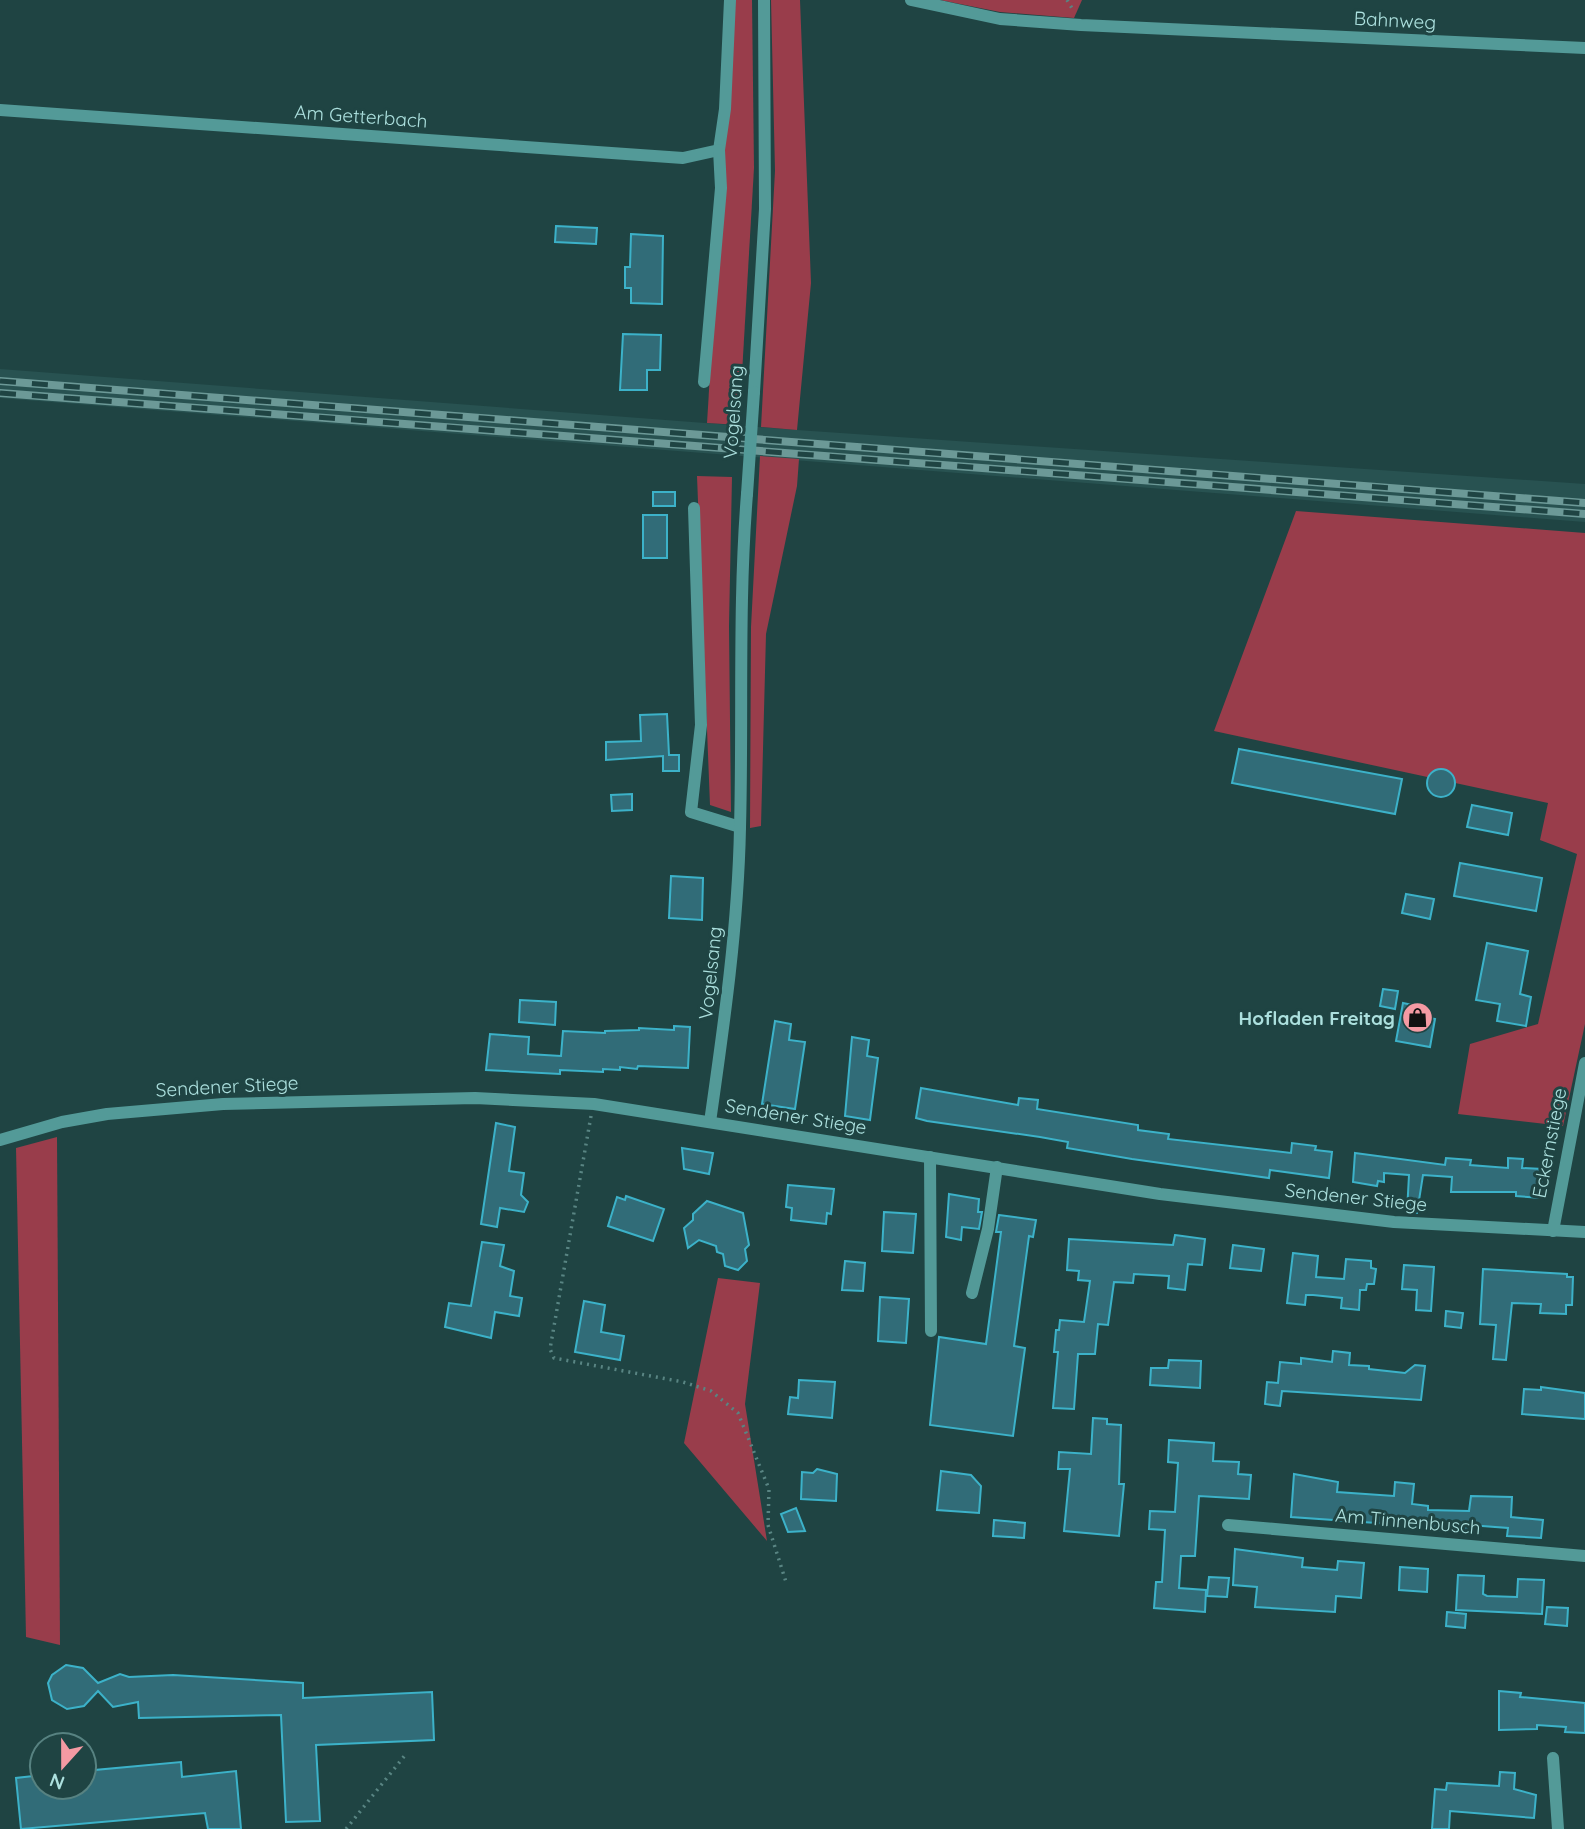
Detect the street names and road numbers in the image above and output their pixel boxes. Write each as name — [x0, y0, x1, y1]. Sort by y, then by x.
street label: Bahnweg — [1353, 6, 1437, 34]
street label: Am Getterbach — [294, 99, 428, 133]
street label: Vogelsang — [718, 364, 748, 460]
street label: Vogelsang — [693, 925, 727, 1021]
street label: Sendener Stiege — [155, 1070, 299, 1102]
street label: Eckernstiege — [1527, 1086, 1571, 1200]
street label: Sendener Stiege — [724, 1093, 868, 1139]
street label: Sendener Stiege — [1284, 1178, 1428, 1216]
street label: Am Tinnenbusch — [1334, 1503, 1482, 1539]

